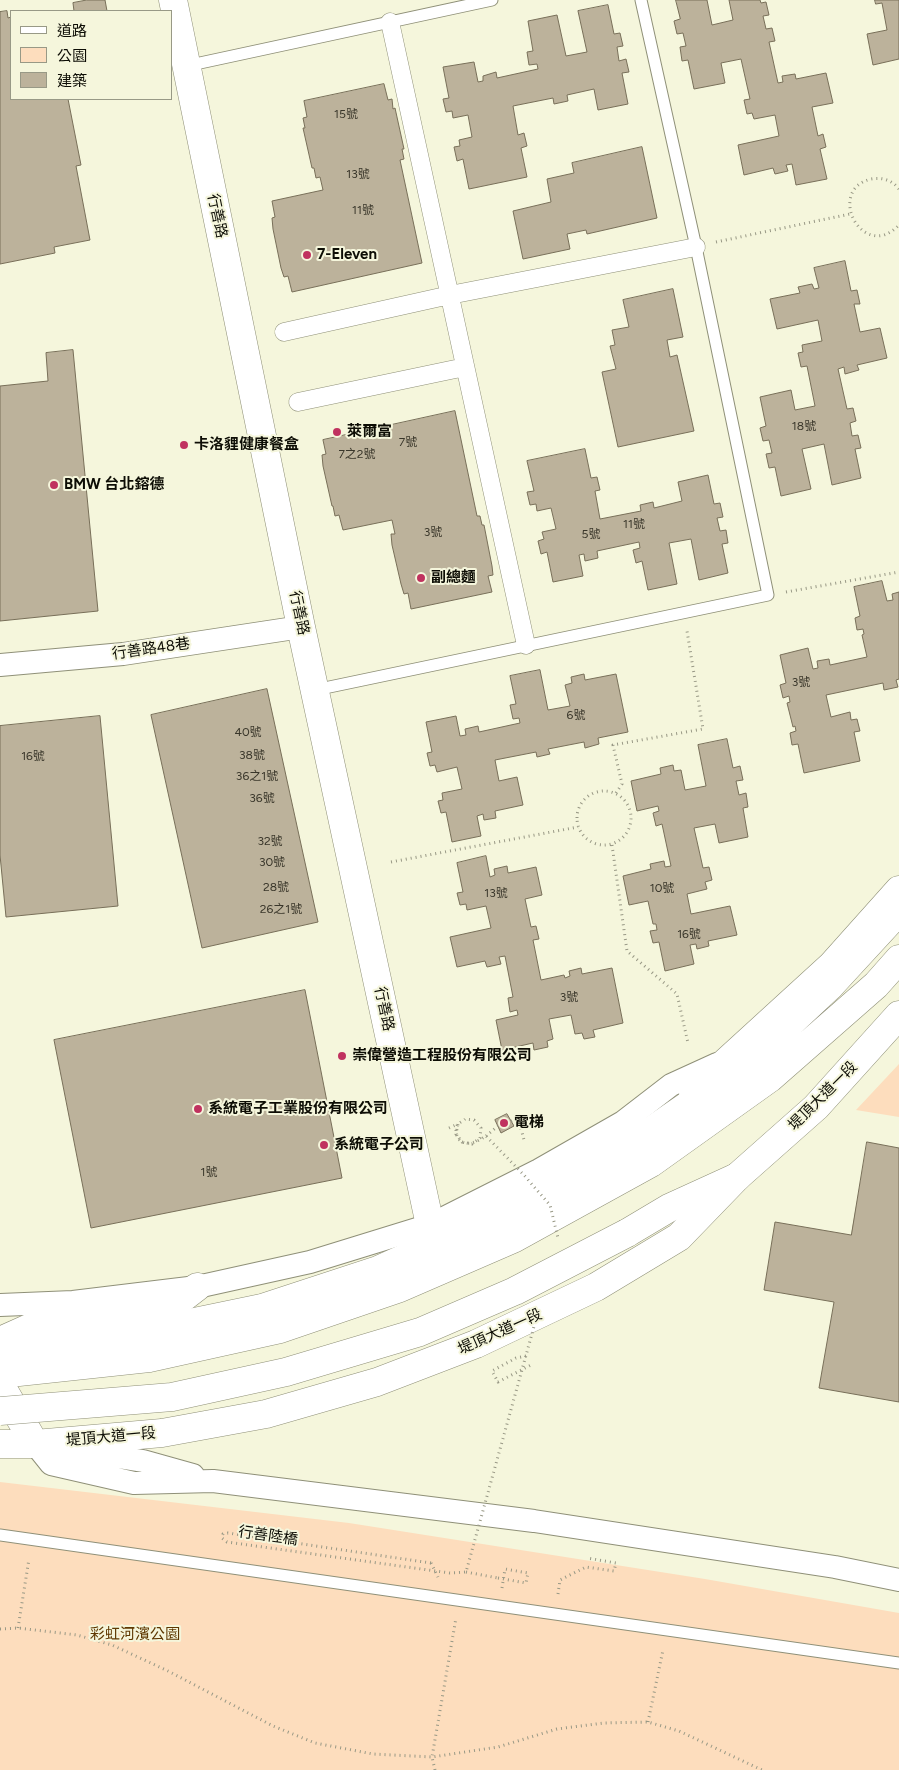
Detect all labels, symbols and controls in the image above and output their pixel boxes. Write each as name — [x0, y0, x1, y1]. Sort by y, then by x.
legend — [10, 10, 172, 100]
text: 道路 — [57, 22, 87, 40]
text: 公園 — [57, 47, 87, 65]
text: 建築 — [57, 72, 87, 90]
house number: 15號 — [334, 107, 358, 121]
house number: 13號 — [346, 167, 370, 181]
street label: 行善路 — [204, 192, 230, 240]
house number: 11號 — [352, 203, 374, 217]
place label: 7-Eleven — [317, 246, 377, 264]
marker: 7-Eleven — [301, 249, 313, 261]
house number: 18號 — [792, 419, 816, 433]
place label: 萊爾富 — [347, 423, 392, 441]
marker: 萊爾富 — [331, 426, 343, 438]
house number: 7號 — [399, 435, 417, 449]
place label: 卡洛貍健康餐盒 — [194, 436, 299, 454]
marker: 卡洛貍健康餐盒 — [178, 439, 190, 451]
house number: 7之2號 — [338, 447, 376, 461]
place label: BMW 台北鎔德 — [64, 476, 164, 494]
marker: BMW 台北鎔德 — [48, 479, 60, 491]
house number: 11號 — [623, 517, 645, 531]
house number: 3號 — [424, 525, 442, 539]
house number: 5號 — [582, 527, 600, 541]
place label: 副總麵 — [431, 569, 476, 587]
marker: 副總麵 — [415, 572, 427, 584]
street label: 行善路 — [286, 589, 312, 637]
street label: 行善路48巷 — [111, 635, 191, 663]
house number: 3號 — [792, 675, 810, 689]
house number: 6號 — [567, 708, 585, 722]
house number: 40號 — [234, 725, 262, 739]
house number: 38號 — [239, 748, 265, 762]
house number: 16號 — [21, 749, 45, 763]
house number: 36之1號 — [236, 769, 278, 783]
house number: 36號 — [249, 791, 275, 805]
house number: 32號 — [257, 834, 283, 848]
house number: 30號 — [259, 855, 285, 869]
house number: 28號 — [263, 880, 289, 894]
house number: 10號 — [650, 881, 674, 895]
house number: 13號 — [484, 886, 508, 900]
house number: 26之1號 — [260, 902, 302, 916]
house number: 16號 — [677, 927, 701, 941]
street label: 行善路 — [371, 985, 397, 1033]
house number: 3號 — [560, 990, 578, 1004]
place label: 崇偉營造工程股份有限公司 — [352, 1047, 532, 1065]
marker: 崇偉營造工程股份有限公司 — [336, 1050, 348, 1062]
street label: 堤頂大道一段 — [785, 1058, 861, 1134]
place label: 系統電子工業股份有限公司 — [208, 1100, 388, 1118]
marker: 系統電子工業股份有限公司 — [192, 1103, 204, 1115]
place label: 電梯 — [514, 1114, 544, 1132]
marker: 電梯 — [498, 1117, 510, 1129]
place label: 系統電子公司 — [334, 1136, 424, 1154]
marker: 系統電子公司 — [318, 1139, 330, 1151]
house number: 1號 — [201, 1165, 217, 1179]
street label: 堤頂大道一段 — [455, 1305, 545, 1359]
street label: 堤頂大道一段 — [65, 1424, 157, 1450]
street label: 行善陸橋 — [237, 1523, 299, 1549]
park label: 彩虹河濱公園 — [90, 1626, 180, 1644]

